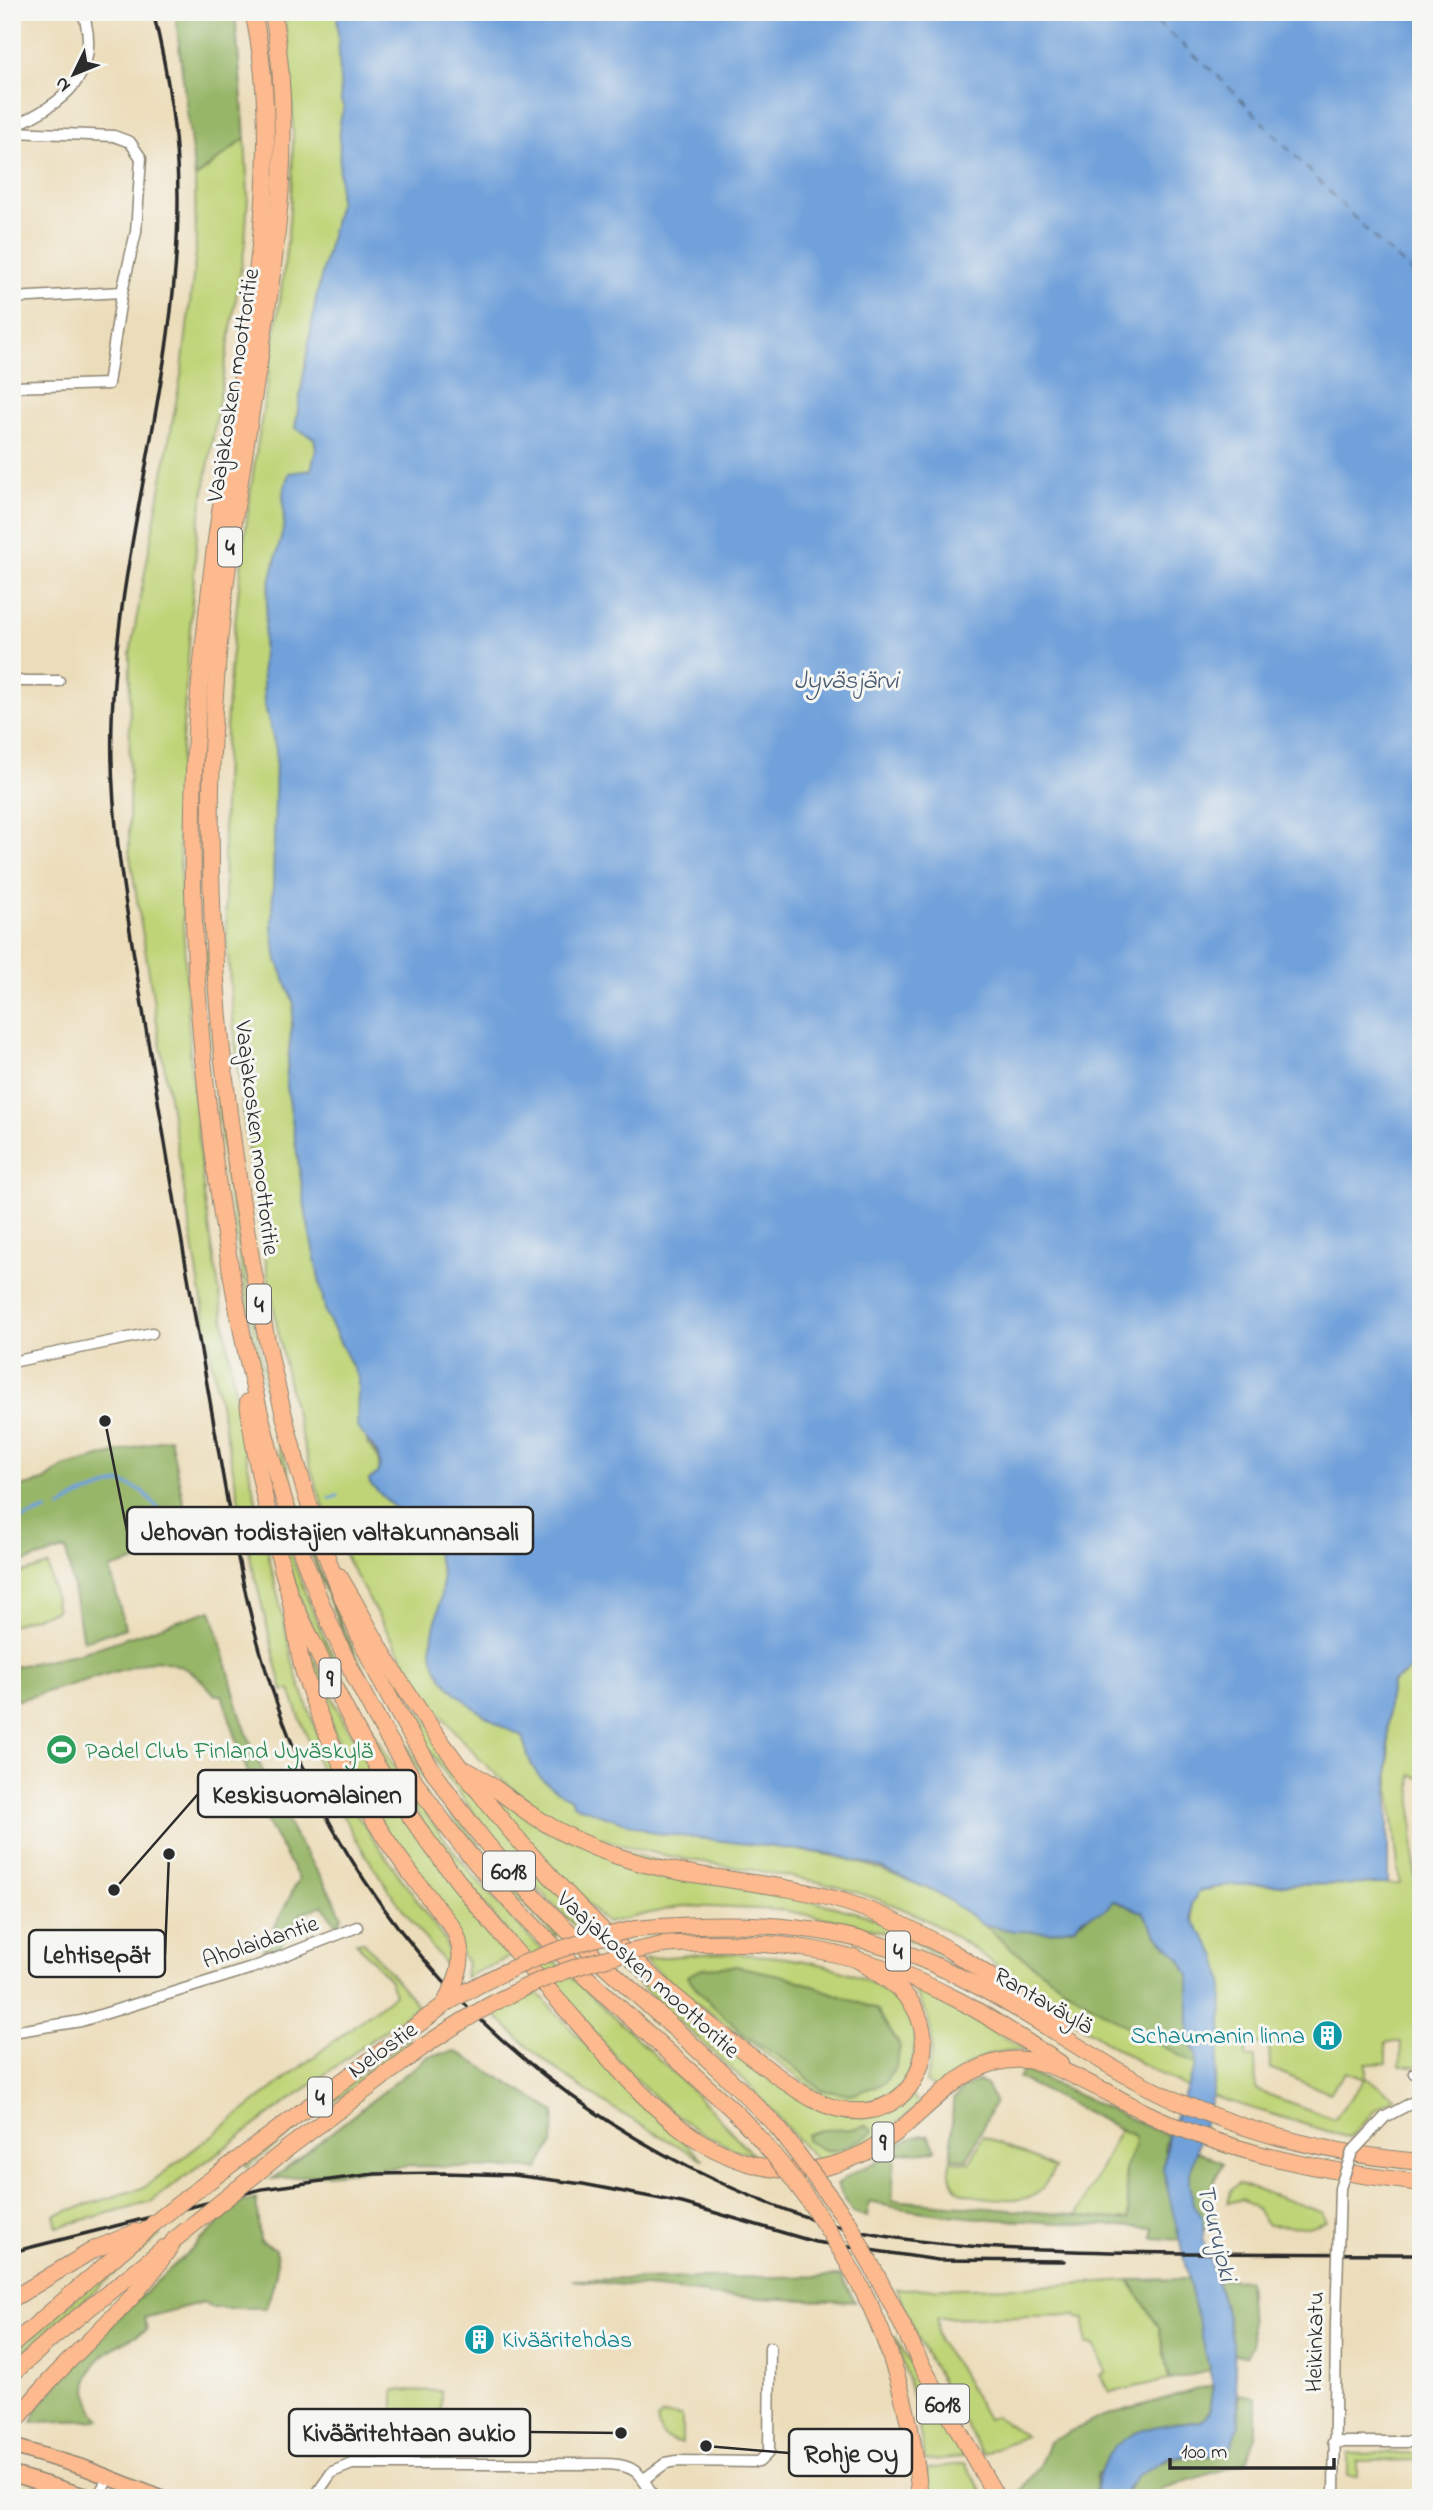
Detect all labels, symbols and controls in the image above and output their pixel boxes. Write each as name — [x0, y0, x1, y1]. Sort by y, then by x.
north arrow — [38, 38, 108, 108]
text: N — [49, 70, 78, 98]
street label: Vaajakosken moottoritie — [199, 266, 270, 506]
road number: 4 — [218, 527, 242, 566]
water label: Jyväsjärvi — [794, 663, 901, 701]
street label: Vaajakosken moottoritie — [224, 1018, 287, 1258]
road number: 4 — [247, 1284, 271, 1324]
callout: Jehovan todistajien valtakunnansali — [127, 1507, 533, 1554]
text: Jehovan todistajien valtakunnansali — [141, 1515, 519, 1553]
road number: 9 — [320, 1658, 340, 1698]
sports icon: Padel Club Finland Jyväskylä — [45, 1733, 79, 1767]
place label: Padel Club Finland Jyväskylä — [85, 1735, 373, 1771]
callout: Keskisuomalainen — [198, 1770, 416, 1817]
text: Keskisuomalainen — [212, 1778, 402, 1816]
road number: 6018 — [483, 1852, 535, 1890]
street label: Vaajakosken moottoritie — [547, 1883, 747, 2068]
street label: Aholaidantie — [198, 1907, 324, 1980]
callout: Lehtisepät — [29, 1930, 165, 1977]
road number: 4 — [886, 1932, 910, 1970]
text: Lehtisepät — [43, 1938, 151, 1976]
street label: Rantaväylä — [986, 1960, 1099, 2046]
street label: Nelostie — [341, 2014, 426, 2088]
building icon: Schaumanin linna — [1311, 2018, 1345, 2052]
place label: Schaumanin linna — [1130, 2020, 1305, 2055]
road number: 4 — [308, 2078, 332, 2116]
road number: 9 — [872, 2122, 894, 2162]
water label: Tourujoki — [1185, 2180, 1246, 2288]
street label: Heikinkatu — [1298, 2291, 1335, 2393]
building icon: Kivääritehdas — [462, 2322, 496, 2356]
place label: Kivääritehdas — [502, 2324, 632, 2359]
road number: 6018 — [917, 2384, 969, 2424]
callout: Kivääritehtaan aukio — [289, 2409, 530, 2456]
text: Kivääritehtaan aukio — [302, 2416, 516, 2454]
scale bar — [1170, 2426, 1335, 2470]
callout: Rohje Oy — [789, 2429, 912, 2476]
text: Rohje Oy — [804, 2437, 898, 2475]
text: 100 m — [1181, 2438, 1227, 2468]

